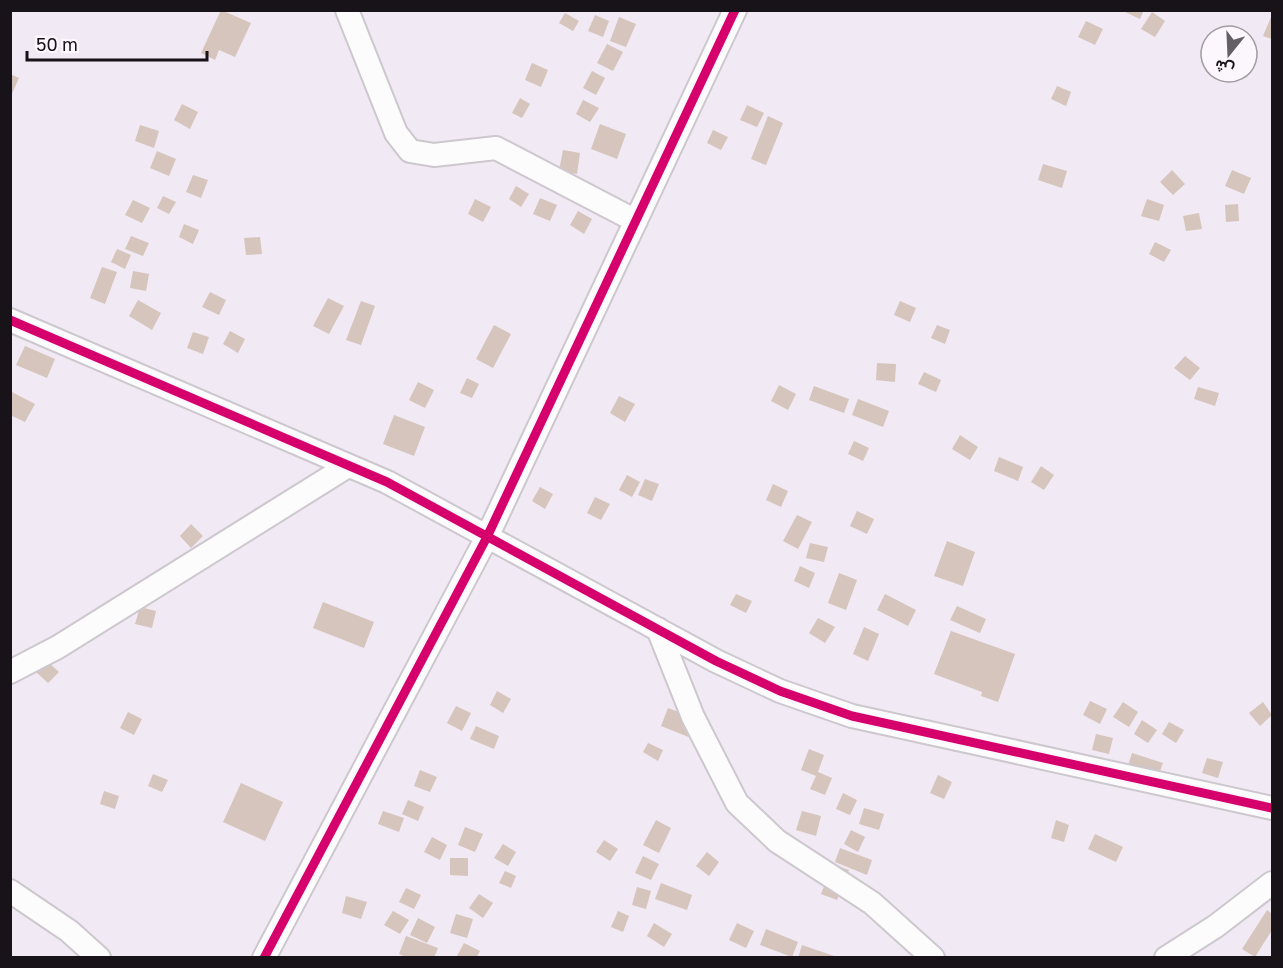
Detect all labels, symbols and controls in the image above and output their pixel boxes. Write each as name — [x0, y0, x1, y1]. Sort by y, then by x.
scale bar — [27, 24, 207, 62]
north arrow — [1199, 24, 1259, 84]
text: 50 m — [36, 33, 78, 55]
text: ش — [1212, 56, 1237, 81]

